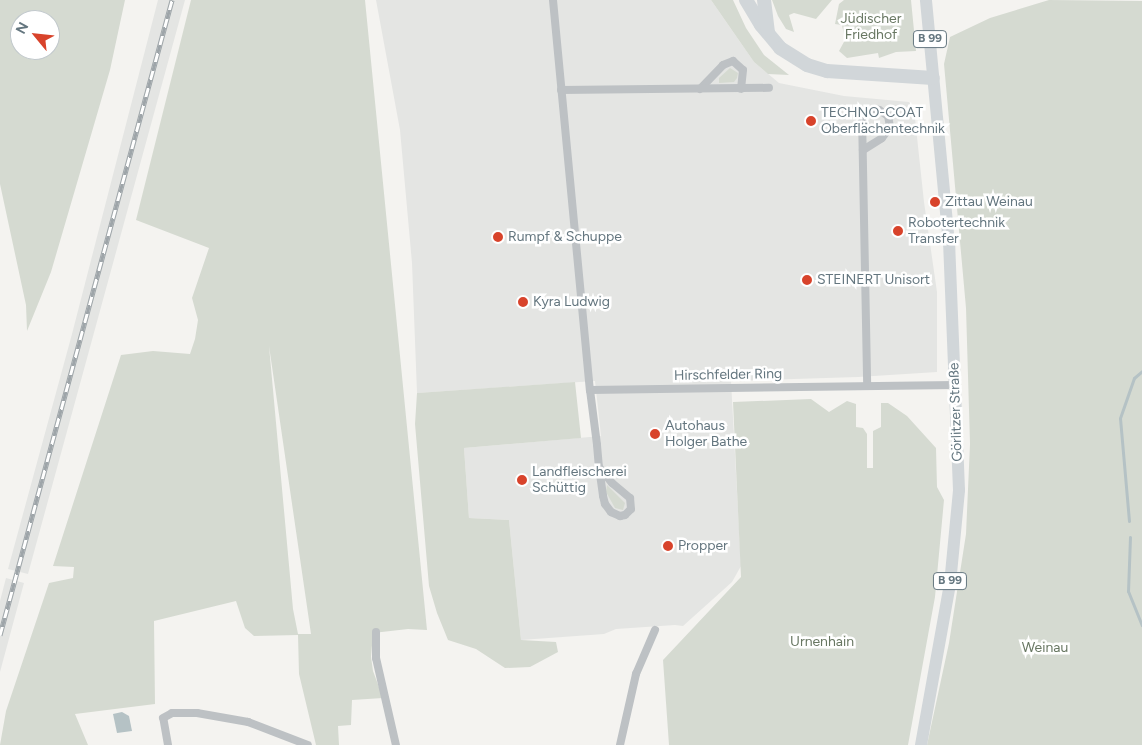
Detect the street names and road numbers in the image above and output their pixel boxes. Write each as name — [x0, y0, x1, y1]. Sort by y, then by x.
road number: B 99 — [912, 30, 948, 48]
street label: Görlitzer Straße — [946, 362, 966, 462]
street label: Hirschfelder Ring — [674, 366, 782, 384]
road number: B 99 — [932, 572, 968, 590]

